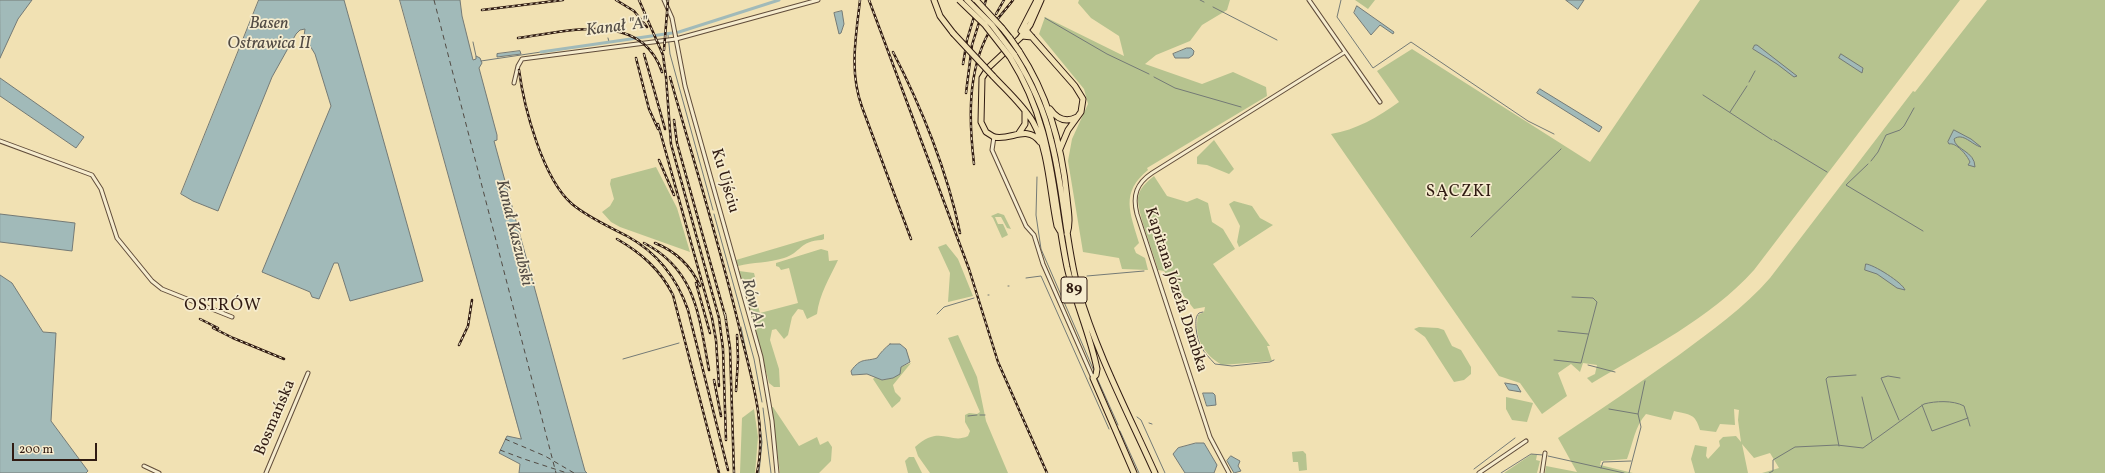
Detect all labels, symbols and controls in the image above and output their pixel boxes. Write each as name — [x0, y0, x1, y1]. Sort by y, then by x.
water label: Kanał "A" — [585, 14, 649, 42]
water label: Basen Ostrawica II — [227, 15, 311, 55]
street label: Ku Ujściu — [706, 147, 742, 215]
water label: Kanał Kaszubski — [490, 178, 536, 288]
district label: SĄCZKI — [1426, 183, 1492, 203]
street label: Kapitana Józefa Dambka — [1139, 205, 1211, 375]
water label: Rów A1 — [735, 276, 769, 332]
road number: 89 — [1061, 277, 1087, 303]
district label: OSTRÓW — [184, 297, 262, 317]
street label: Bosmańska — [251, 377, 301, 459]
scale bar — [14, 435, 99, 461]
text: 200 m — [19, 442, 53, 458]

